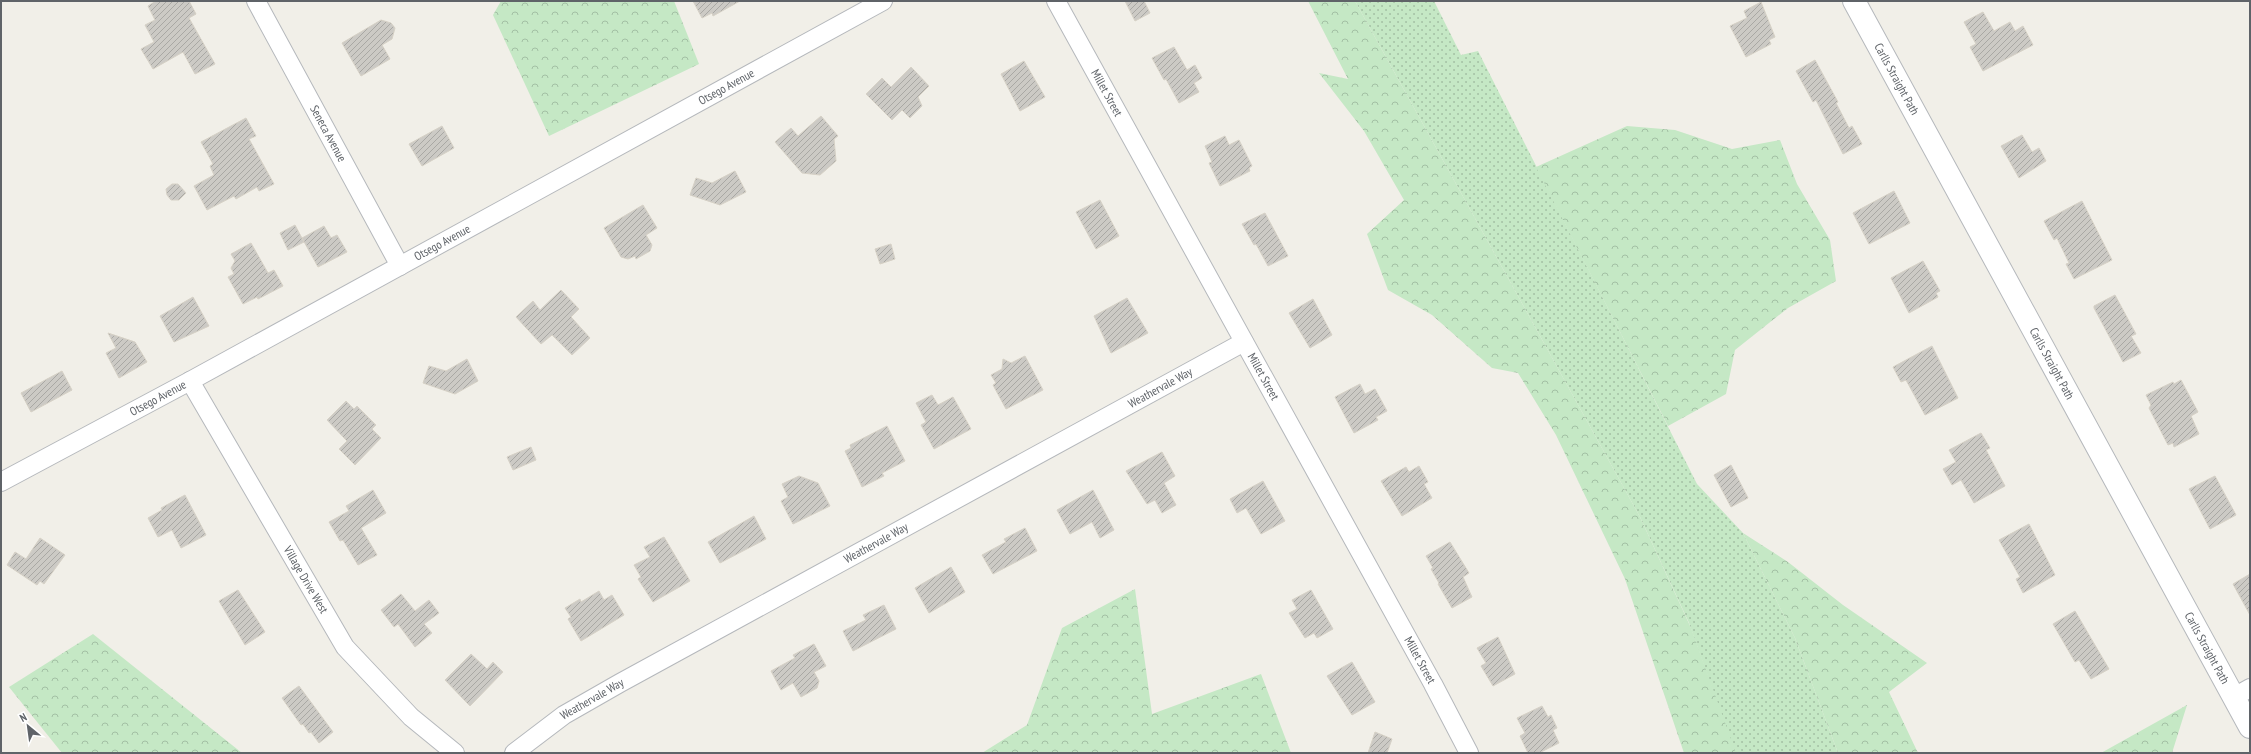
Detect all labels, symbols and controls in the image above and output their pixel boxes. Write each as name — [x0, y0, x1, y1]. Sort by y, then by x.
street label: Carlls Straight Path — [1871, 40, 1923, 117]
street label: Otsego Avenue — [695, 65, 757, 108]
street label: Millet Street — [1088, 66, 1127, 119]
street label: Seneca Avenue — [307, 103, 350, 164]
street label: Otsego Avenue — [411, 221, 473, 264]
street label: Carlls Straight Path — [2027, 325, 2078, 402]
street label: Millet Street — [1245, 350, 1283, 403]
street label: Weathervale Way — [1125, 364, 1195, 411]
street label: Otsego Avenue — [127, 376, 189, 419]
street label: Weathervale Way — [841, 519, 911, 566]
street label: Village Drive West — [280, 542, 332, 616]
street label: Carlls Straight Path — [2182, 609, 2233, 686]
street label: Millet Street — [1401, 634, 1440, 687]
street label: Weathervale Way — [557, 674, 627, 723]
north arrow — [8, 706, 48, 746]
text: N — [17, 710, 29, 725]

